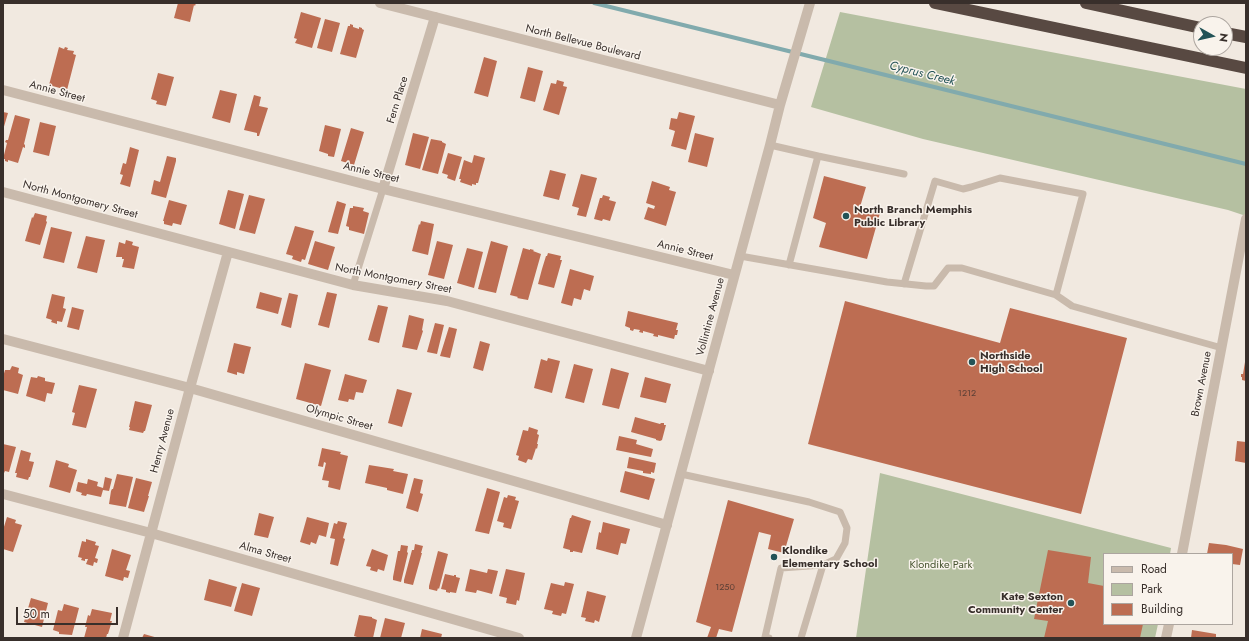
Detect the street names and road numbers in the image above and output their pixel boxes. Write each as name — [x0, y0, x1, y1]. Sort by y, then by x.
street label: North Bellevue Boulevard — [524, 22, 642, 64]
street label: Fern Place — [385, 75, 411, 125]
street label: Annie Street — [28, 78, 86, 106]
street label: Annie Street — [342, 160, 400, 186]
street label: North Montgomery Street — [21, 178, 139, 222]
street label: Annie Street — [656, 238, 714, 264]
street label: North Montgomery Street — [334, 261, 452, 297]
street label: Vollintine Avenue — [694, 276, 728, 358]
street label: Brown Avenue — [1189, 350, 1215, 418]
street label: Olympic Street — [304, 402, 374, 434]
street label: Henry Avenue — [148, 408, 178, 474]
street label: Alma Street — [238, 539, 292, 567]

